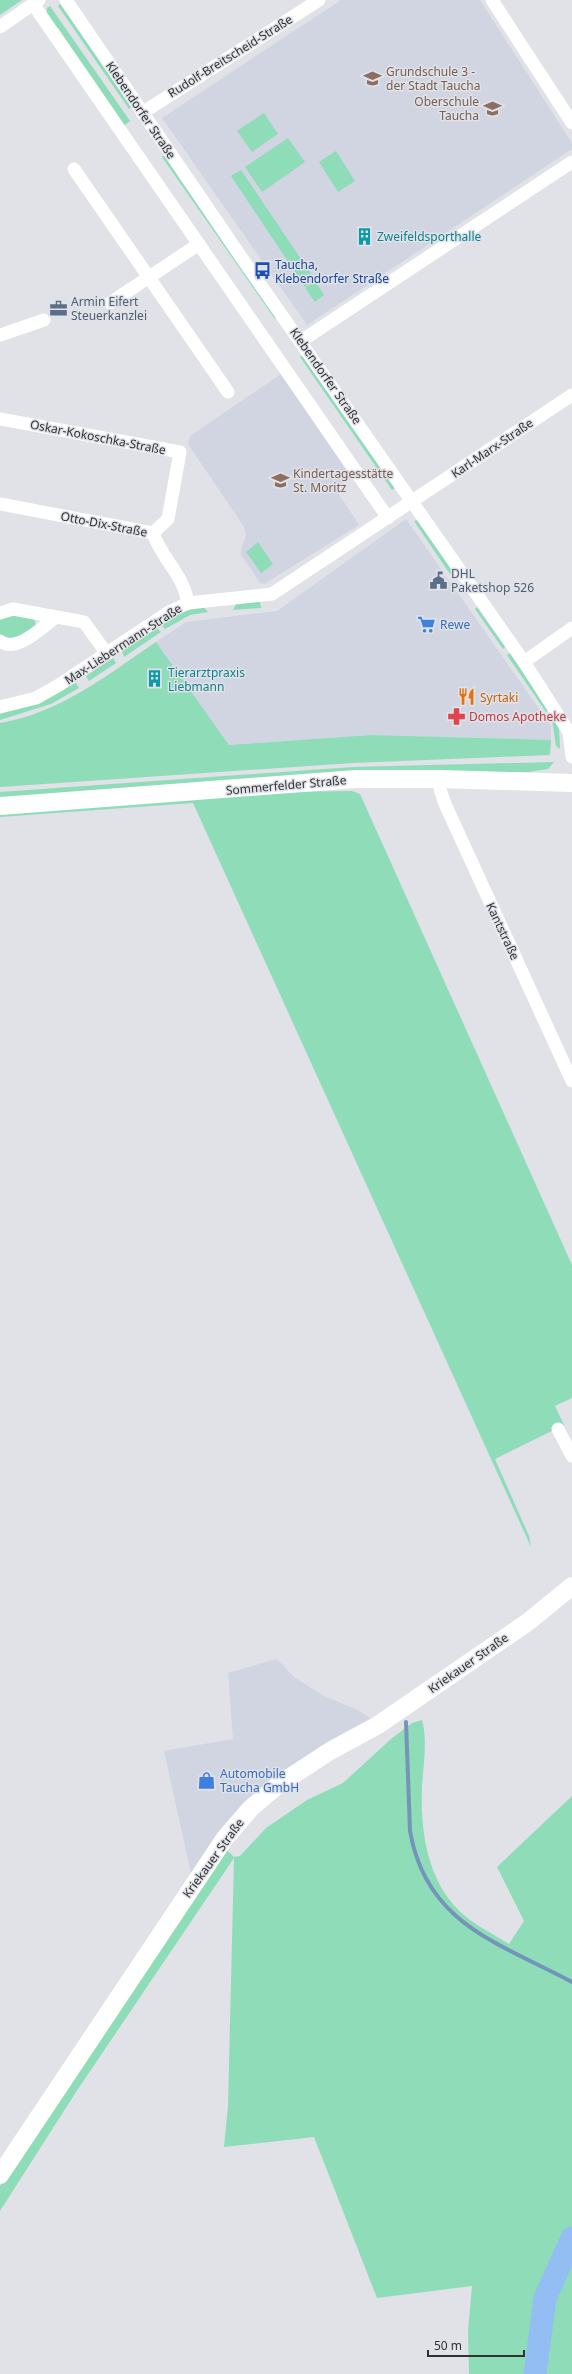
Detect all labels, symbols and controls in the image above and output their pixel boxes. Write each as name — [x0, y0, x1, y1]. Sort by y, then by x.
street label: Rudolf-Breitscheid-Straße — [164, 10, 296, 101]
street label: Klebendorfer Straße — [102, 58, 180, 162]
place label: Grundschule 3 - der Stadt Taucha — [386, 63, 480, 94]
school or university icon: Grundschule 3 - der Stadt Taucha — [363, 68, 383, 88]
place label: Oberschule Taucha — [414, 93, 479, 124]
school or university icon: Oberschule Taucha — [482, 98, 502, 118]
building icon: Zweifeldsporthalle — [354, 226, 374, 246]
place label: Zweifeldsporthalle — [377, 228, 482, 245]
place label: Taucha, Klebendorfer Straße — [275, 256, 389, 287]
bus stop icon: Taucha, Klebendorfer Straße — [252, 261, 272, 281]
place label: Armin Eifert Steuerkanzlei — [71, 293, 147, 324]
office icon: Armin Eifert Steuerkanzlei — [48, 298, 68, 318]
street label: Klebendorfer Straße — [286, 324, 366, 428]
street label: Karl-Marx-Straße — [448, 414, 537, 482]
street label: Oskar-Kokoschka-Straße — [29, 415, 168, 459]
place label: Kindertagesstätte St. Moritz — [293, 465, 393, 496]
school or university icon: Kindertagesstätte St. Moritz — [270, 470, 290, 490]
street label: Otto-Dix-Straße — [59, 507, 149, 541]
place label: DHL Paketshop 526 — [451, 565, 534, 596]
public building icon: DHL Paketshop 526 — [428, 570, 448, 590]
street label: Max-Liebermann-Straße — [61, 600, 185, 688]
supermarket icon: Rewe — [417, 614, 437, 634]
place label: Rewe — [440, 616, 470, 633]
place label: Tierarztpraxis Liebmann — [168, 664, 245, 695]
building icon: Tierarztpraxis Liebmann — [145, 669, 165, 689]
restaurant icon: Syrtaki — [457, 687, 477, 707]
place label: Syrtaki — [480, 689, 518, 706]
pharmacy icon: Domos Apotheke — [446, 706, 466, 726]
place label: Domos Apotheke — [469, 708, 567, 725]
street label: Sommerfelder Straße — [225, 771, 347, 799]
street label: Kantstraße — [482, 899, 524, 963]
street label: Kriekauer Straße — [424, 1629, 512, 1697]
place label: Automobile Taucha GmbH — [220, 1765, 299, 1796]
shop icon: Automobile Taucha GmbH — [197, 1770, 217, 1790]
street label: Kriekauer Straße — [178, 1815, 248, 1901]
scale bar — [428, 2332, 524, 2358]
text: 50 m — [434, 2337, 462, 2354]

